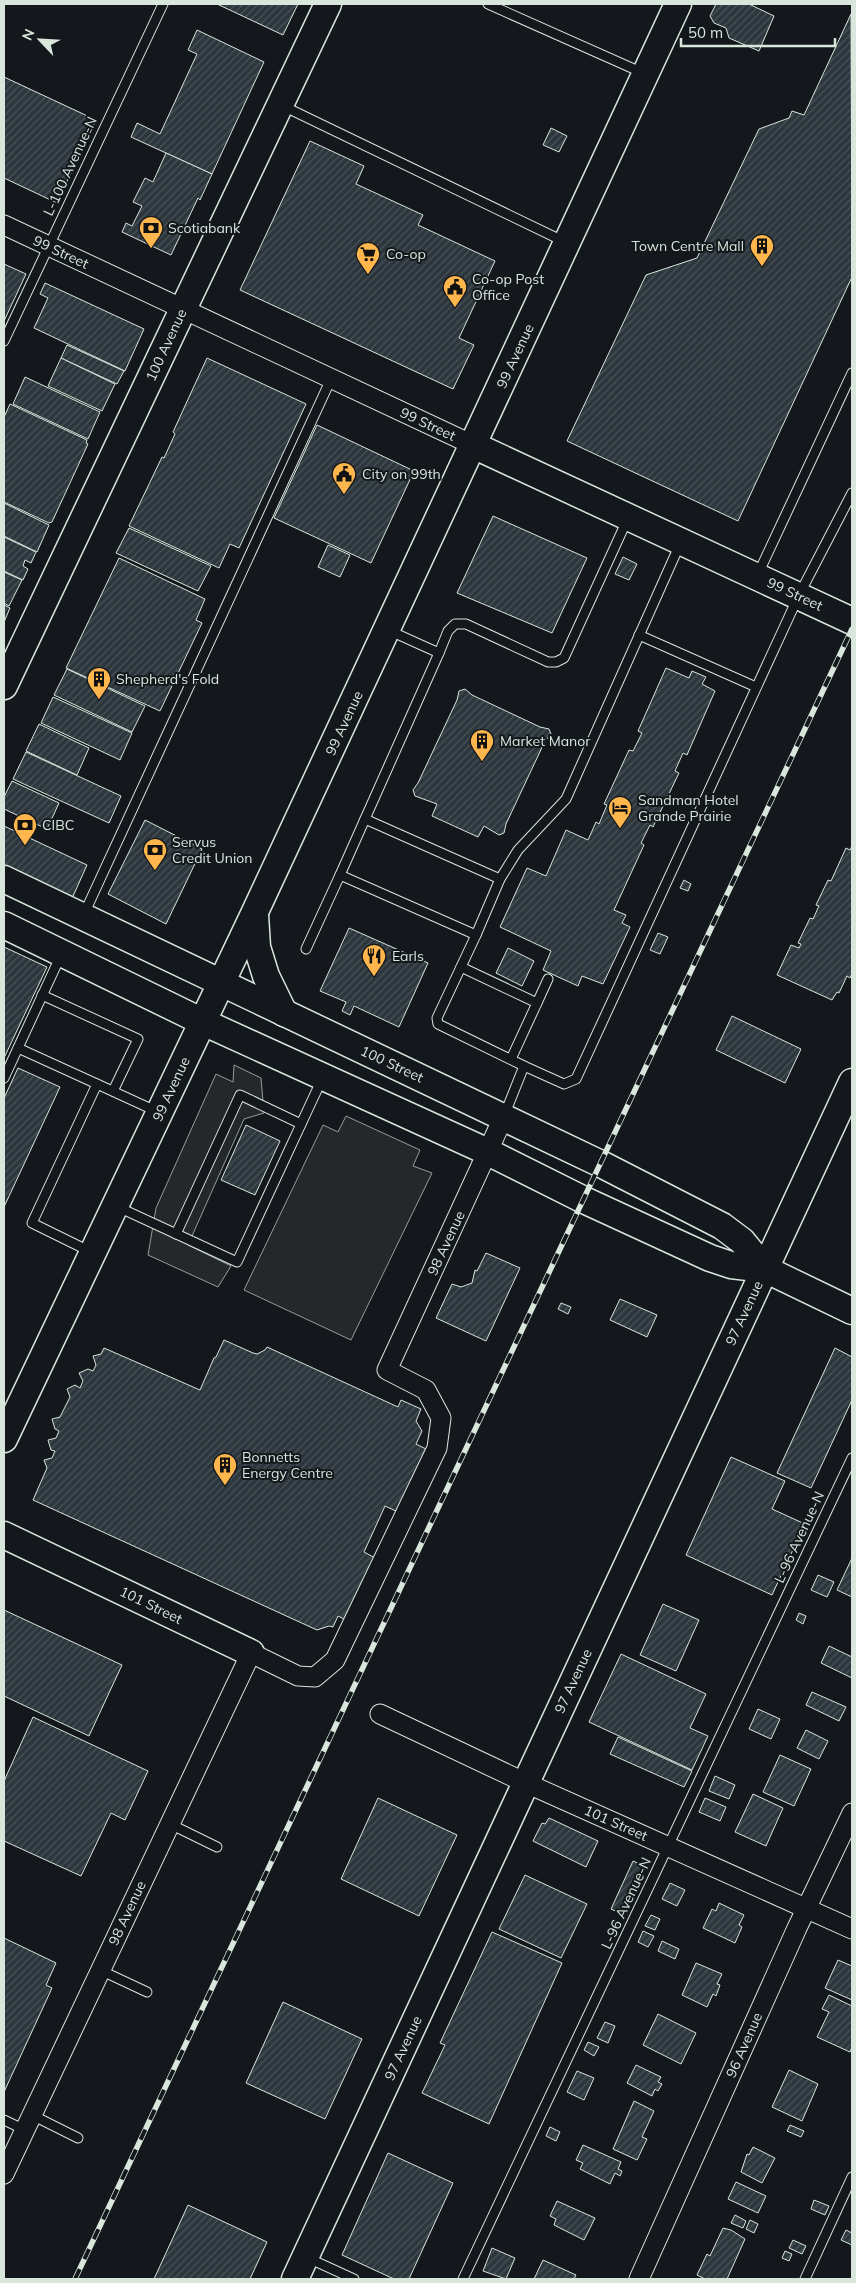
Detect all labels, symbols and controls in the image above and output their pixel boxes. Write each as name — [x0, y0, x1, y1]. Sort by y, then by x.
north arrow — [15, 15, 65, 65]
scale bar — [681, 15, 835, 47]
text: 50 m — [688, 23, 723, 42]
text: N — [18, 26, 39, 43]
street label: L-100 Avenue-N — [39, 114, 101, 218]
bank icon: Scotiabank — [138, 215, 164, 249]
place label: Scotiabank — [168, 219, 241, 237]
street label: 99 Street — [30, 231, 92, 273]
building icon: Town Centre Mall — [749, 233, 775, 267]
place label: Town Centre Mall — [632, 237, 744, 255]
supermarket icon: Co-op — [355, 241, 381, 275]
place label: Co-op — [386, 245, 426, 263]
place label: Co-op Post Office — [472, 270, 544, 304]
public building icon: Co-op Post Office — [442, 274, 468, 308]
street label: 100 Avenue — [141, 306, 191, 384]
street label: 99 Avenue — [492, 321, 538, 391]
street label: 99 Street — [397, 403, 459, 445]
public building icon: City on 99th — [331, 461, 357, 495]
place label: City on 99th — [362, 465, 441, 483]
street label: 99 Street — [764, 573, 826, 615]
building icon: Shepherd's Fold — [86, 666, 112, 700]
place label: Shepherd's Fold — [116, 670, 219, 688]
street label: 99 Avenue — [321, 688, 367, 758]
building icon: Market Manor — [469, 728, 495, 762]
place label: Market Manor — [500, 732, 591, 750]
place label: Sandman Hotel Grande Prairie — [638, 791, 739, 825]
hotel icon: Sandman Hotel Grande Prairie — [607, 795, 633, 829]
bank icon: CIBC — [12, 812, 38, 846]
place label: CIBC — [42, 816, 74, 834]
place label: Servus Credit Union — [172, 833, 252, 867]
bank icon: Servus Credit Union — [142, 837, 168, 871]
restaurant icon: Earls — [361, 943, 387, 977]
place label: Earls — [392, 947, 424, 965]
street label: 100 Street — [358, 1042, 427, 1086]
street label: 99 Avenue — [148, 1054, 194, 1124]
street label: 98 Avenue — [423, 1208, 469, 1278]
street label: 97 Avenue — [721, 1278, 767, 1348]
place label: Bonnetts Energy Centre — [242, 1448, 333, 1482]
building icon: Bonnetts Energy Centre — [212, 1452, 238, 1486]
street label: L-96 Avenue-N — [770, 1488, 828, 1586]
street label: 101 Street — [117, 1582, 185, 1628]
street label: 97 Avenue — [550, 1646, 596, 1716]
street label: 101 Street — [581, 1801, 651, 1845]
street label: L-96 Avenue-N — [597, 1854, 655, 1952]
street label: 98 Avenue — [104, 1878, 150, 1948]
street label: 96 Avenue — [722, 2010, 766, 2080]
street label: 97 Avenue — [380, 2013, 426, 2083]

